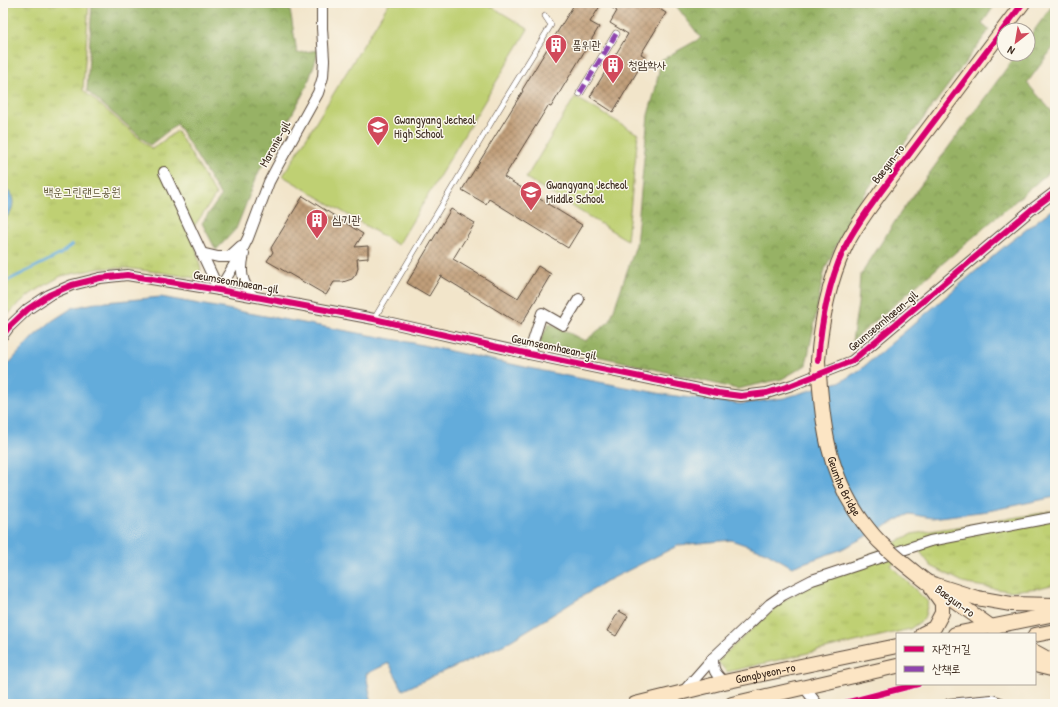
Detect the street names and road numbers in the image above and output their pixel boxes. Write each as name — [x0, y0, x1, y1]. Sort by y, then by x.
street label: Maronie-gil — [255, 117, 295, 170]
street label: Baegun-ro — [867, 140, 908, 187]
street label: Geumseomhaean-gil — [192, 266, 281, 298]
street label: Geumseomhaean-gil — [844, 286, 922, 355]
street label: Geumseomhaean-gil — [510, 329, 599, 364]
street label: Geumho Bridge — [823, 454, 866, 519]
street label: Baegun-ro — [932, 580, 979, 621]
street label: Gangbyeon-ro — [734, 658, 797, 687]

